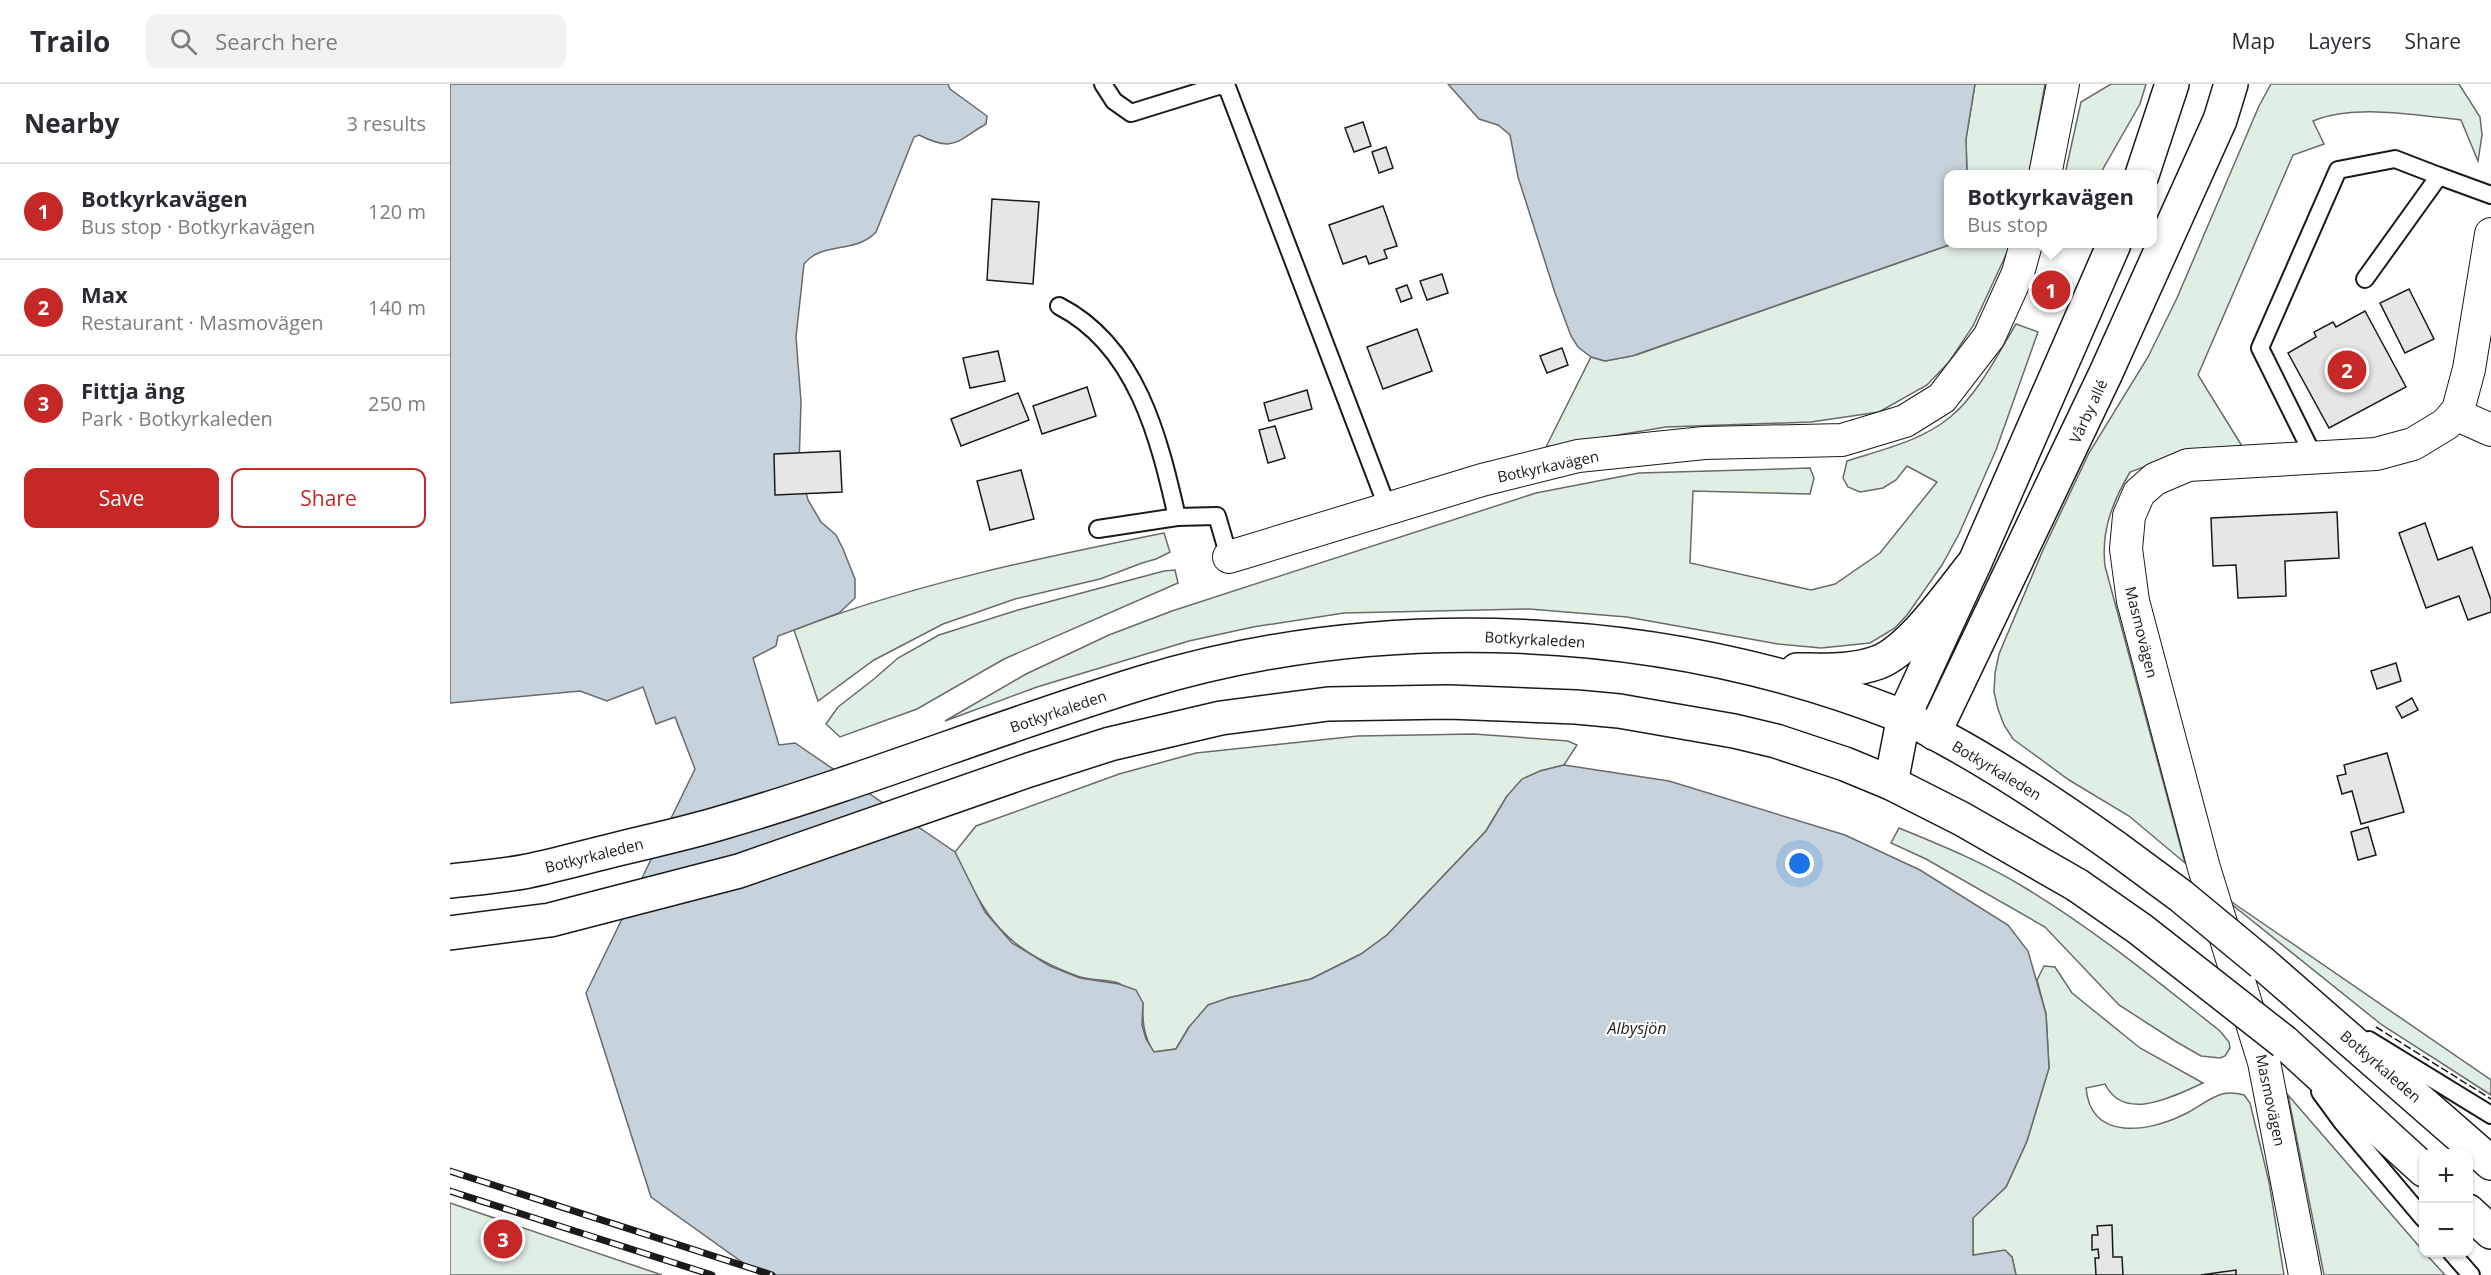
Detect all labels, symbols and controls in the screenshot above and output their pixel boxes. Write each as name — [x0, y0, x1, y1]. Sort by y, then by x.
search box — [146, 14, 566, 68]
text: Trailo — [30, 22, 110, 60]
icon: search — [167, 25, 200, 58]
text: Search here — [215, 26, 338, 56]
text: Map — [2232, 27, 2275, 55]
text: Layers — [2308, 27, 2372, 55]
text: Share — [2405, 27, 2461, 55]
text: Nearby — [24, 105, 119, 141]
text: 3 results — [346, 110, 426, 137]
popup — [1944, 170, 2157, 248]
text: Botkyrkavägen — [1967, 181, 2134, 211]
text: Botkyrkavägen — [81, 183, 248, 213]
text: 1 — [38, 198, 49, 225]
text: 120 m — [368, 198, 426, 225]
text: Bus stop — [1967, 211, 2048, 238]
text: Bus stop · Botkyrkavägen — [81, 213, 315, 240]
pin: 1 — [2032, 268, 2070, 312]
text: Max — [81, 279, 128, 309]
text: 2 — [38, 294, 49, 321]
text: 140 m — [368, 294, 426, 321]
text: Restaurant · Masmovägen — [81, 309, 324, 336]
pin: 2 — [2328, 348, 2366, 392]
text: Fittja äng — [81, 375, 185, 405]
street label: Vårby allé — [2064, 376, 2112, 446]
text: 3 — [38, 390, 49, 417]
text: 250 m — [368, 390, 426, 417]
text: Park · Botkyrkaleden — [81, 405, 273, 432]
street label: Botkyrkavägen — [1495, 445, 1601, 487]
button: Save — [24, 468, 219, 528]
button: Share — [231, 468, 426, 528]
street label: Masmovägen — [2121, 584, 2163, 680]
street label: Botkyrkaleden — [1484, 626, 1586, 652]
street label: Botkyrkaleden — [1007, 685, 1109, 737]
street label: Botkyrkaleden — [1949, 735, 2045, 805]
street label: Botkyrkaleden — [543, 833, 645, 877]
your location — [1785, 849, 1814, 878]
water label: Albysjön — [1607, 1017, 1666, 1039]
street label: Botkyrkaleden — [2336, 1025, 2426, 1107]
street label: Masmovägen — [2252, 1052, 2290, 1148]
map controls — [2419, 1149, 2473, 1257]
button: + — [2419, 1149, 2473, 1203]
button: − — [2419, 1203, 2473, 1257]
pin: 3 — [484, 1216, 522, 1262]

